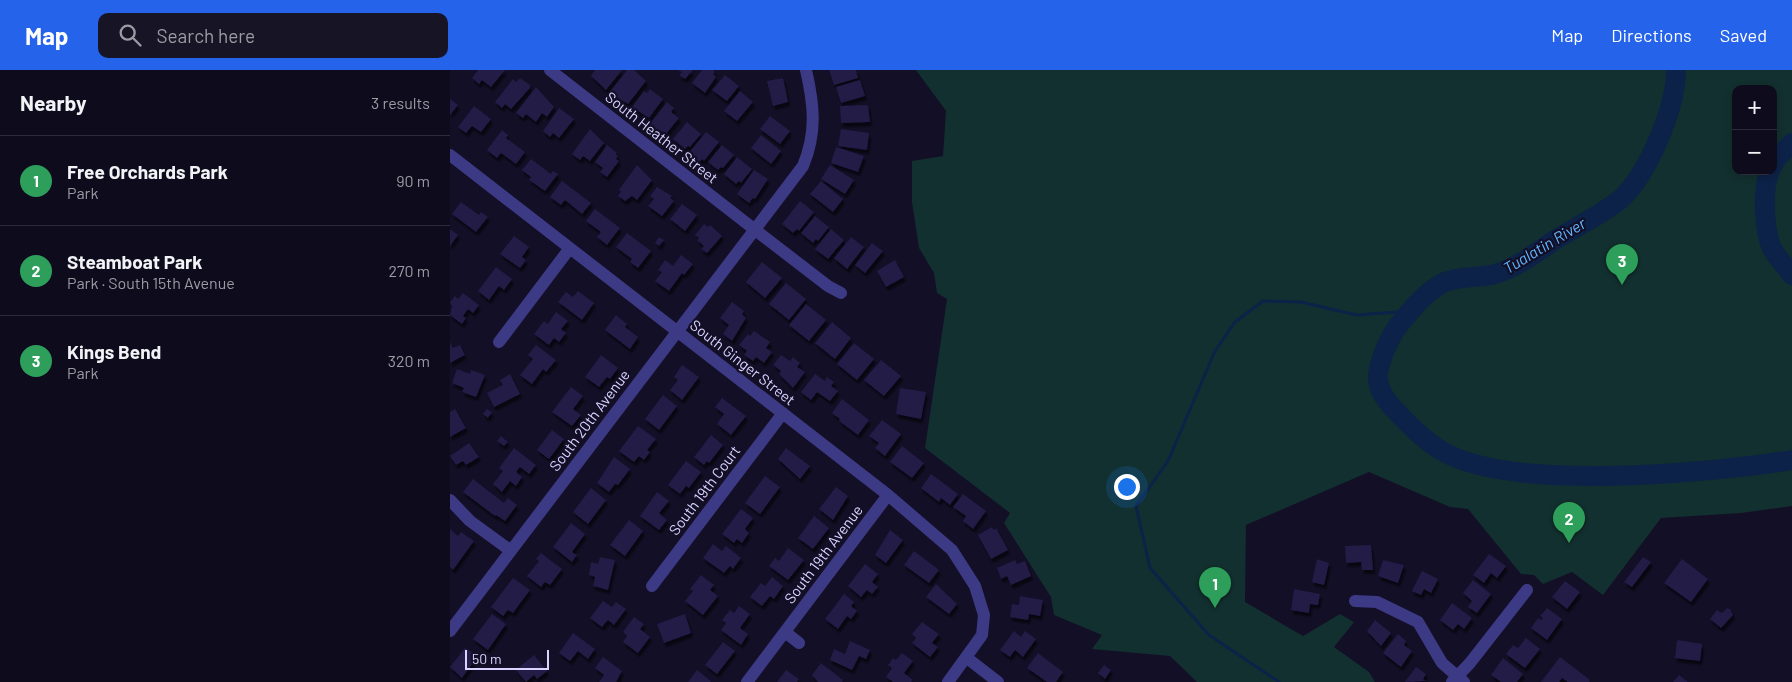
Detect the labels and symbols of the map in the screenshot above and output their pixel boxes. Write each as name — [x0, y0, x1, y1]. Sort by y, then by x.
street label: South Heather Street — [602, 88, 722, 186]
water label: Tualatin River — [1499, 212, 1590, 277]
pin: 3 — [1606, 244, 1638, 285]
street label: South Ginger Street — [687, 315, 799, 409]
street label: South 20th Avenue — [545, 366, 633, 474]
street label: South 19th Court — [664, 442, 744, 538]
your location — [1114, 474, 1140, 500]
street label: South 19th Avenue — [780, 501, 866, 607]
pin: 2 — [1553, 502, 1585, 543]
pin: 1 — [1199, 567, 1231, 608]
scale bar — [465, 647, 549, 670]

